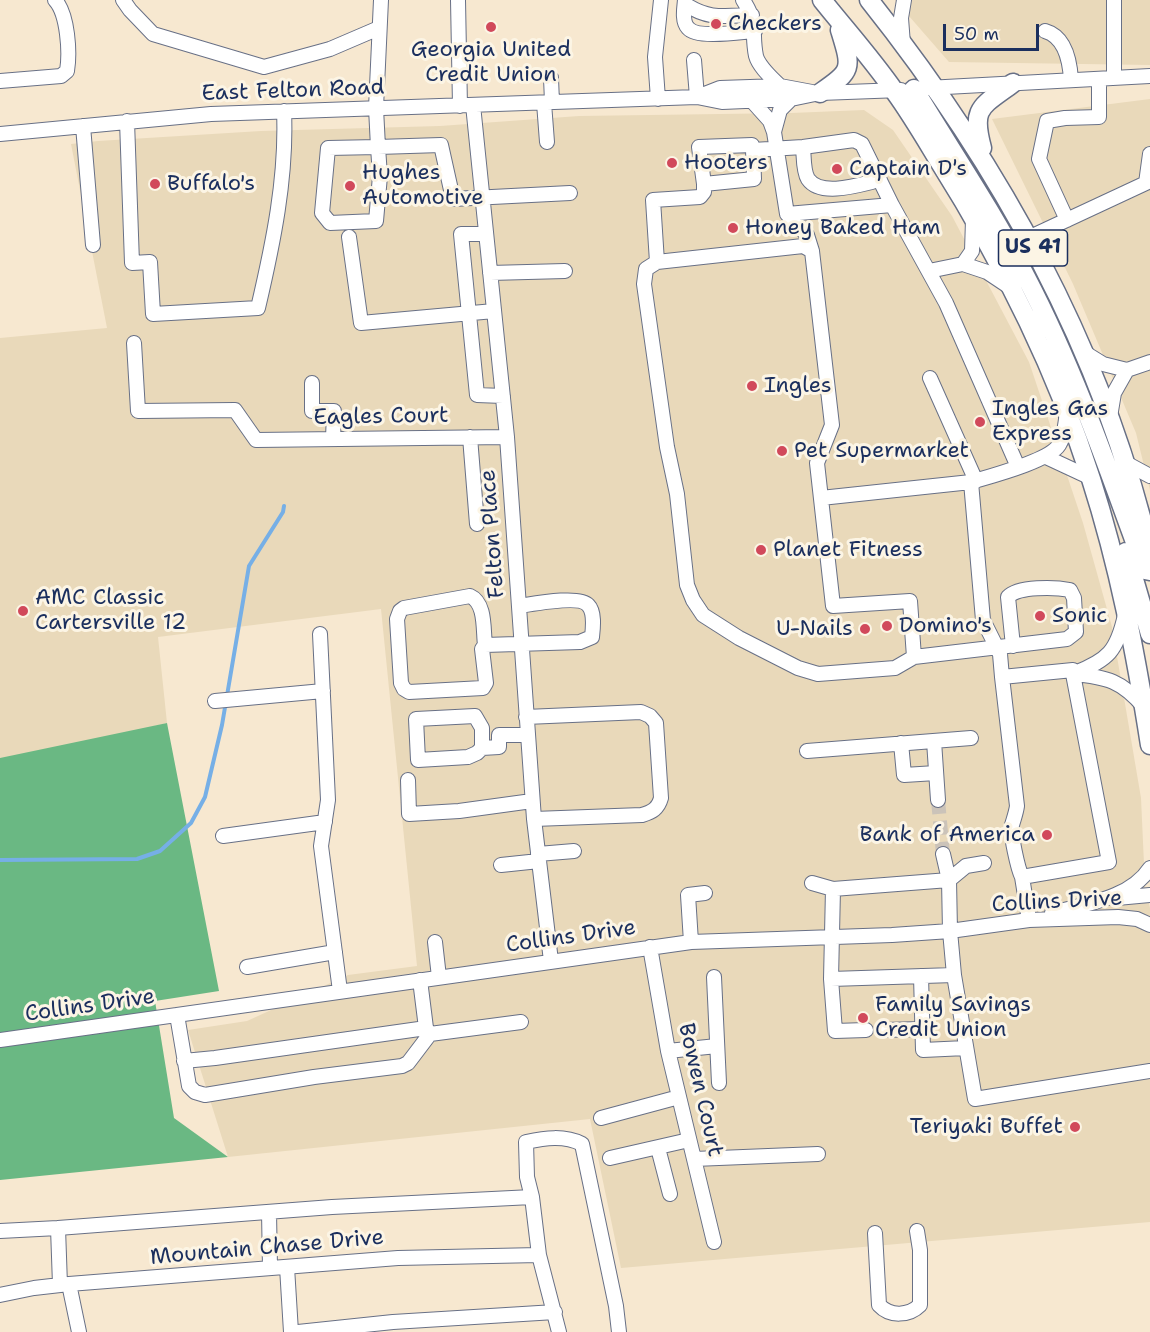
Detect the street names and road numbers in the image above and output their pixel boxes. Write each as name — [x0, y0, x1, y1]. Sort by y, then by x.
street label: East Felton Road — [201, 75, 385, 107]
road number: US 41 — [998, 230, 1068, 266]
street label: Eagles Court — [313, 403, 449, 431]
street label: Felton Place — [475, 469, 511, 599]
street label: Collins Drive — [991, 885, 1123, 919]
street label: Collins Drive — [504, 915, 638, 959]
street label: Collins Drive — [23, 984, 157, 1028]
street label: Bowen Court — [672, 1021, 728, 1159]
street label: Mountain Chase Drive — [149, 1225, 385, 1271]

